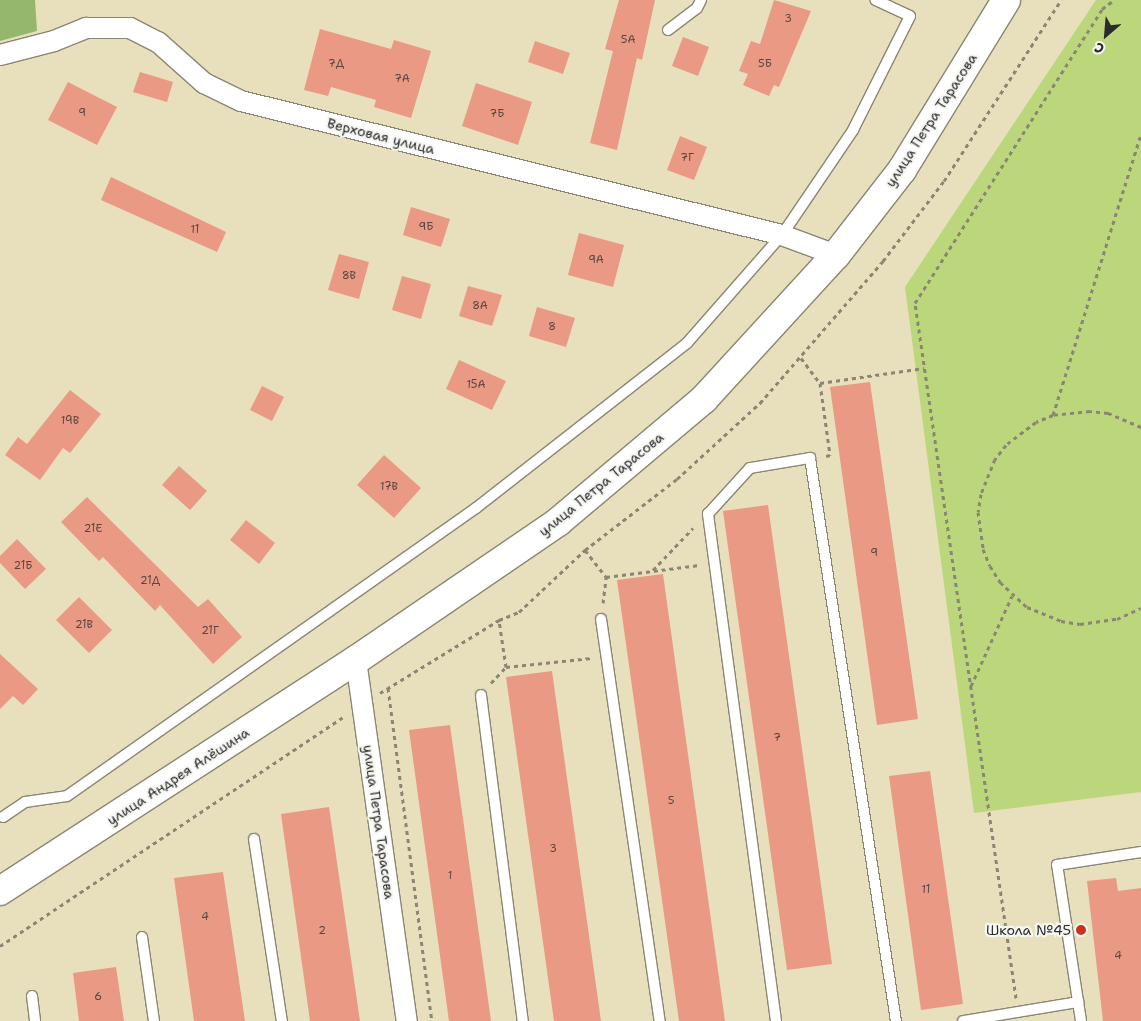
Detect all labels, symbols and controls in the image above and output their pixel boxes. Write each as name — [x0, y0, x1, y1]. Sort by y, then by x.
north arrow — [1081, 10, 1131, 60]
house number: 3 — [784, 12, 792, 26]
house number: 5А — [621, 33, 635, 47]
text: С — [1091, 38, 1107, 58]
street label: улица Петра Тарасова — [882, 50, 980, 190]
house number: 7Д — [328, 57, 344, 71]
house number: 5Б — [758, 57, 772, 71]
house number: 7А — [394, 72, 410, 86]
house number: 9 — [78, 106, 86, 120]
house number: 7Б — [490, 107, 504, 121]
street label: Верховая улица — [325, 115, 437, 157]
house number: 7Г — [680, 151, 694, 165]
house number: 9Б — [419, 220, 433, 234]
house number: 11 — [191, 223, 199, 237]
house number: 9А — [588, 253, 604, 267]
house number: 8В — [342, 269, 356, 283]
house number: 8А — [472, 299, 488, 313]
house number: 8 — [548, 320, 556, 334]
house number: 15А — [466, 378, 486, 392]
house number: 19В — [61, 414, 79, 428]
street label: улица Петра Тарасова — [535, 428, 667, 540]
house number: 17В — [380, 480, 398, 494]
house number: 21Е — [84, 522, 102, 536]
house number: 9 — [870, 546, 878, 560]
house number: 21Б — [13, 559, 33, 573]
house number: 21Д — [140, 574, 160, 588]
house number: 21В — [75, 618, 93, 632]
house number: 21Г — [201, 624, 219, 638]
street label: улица Андрея Алёшина — [104, 724, 252, 828]
house number: 7 — [773, 731, 781, 745]
street label: улица Петра Тарасова — [360, 744, 398, 900]
house number: 5 — [668, 794, 674, 808]
house number: 3 — [549, 842, 557, 856]
house number: 1 — [448, 869, 452, 883]
house number: 11 — [922, 883, 930, 897]
house number: 4 — [201, 910, 209, 924]
place label: Школа №45 — [986, 922, 1071, 938]
house number: 2 — [318, 924, 326, 938]
marker: Школа №45 — [1075, 924, 1087, 936]
house number: 4 — [1114, 949, 1122, 963]
house number: 6 — [94, 990, 102, 1004]

